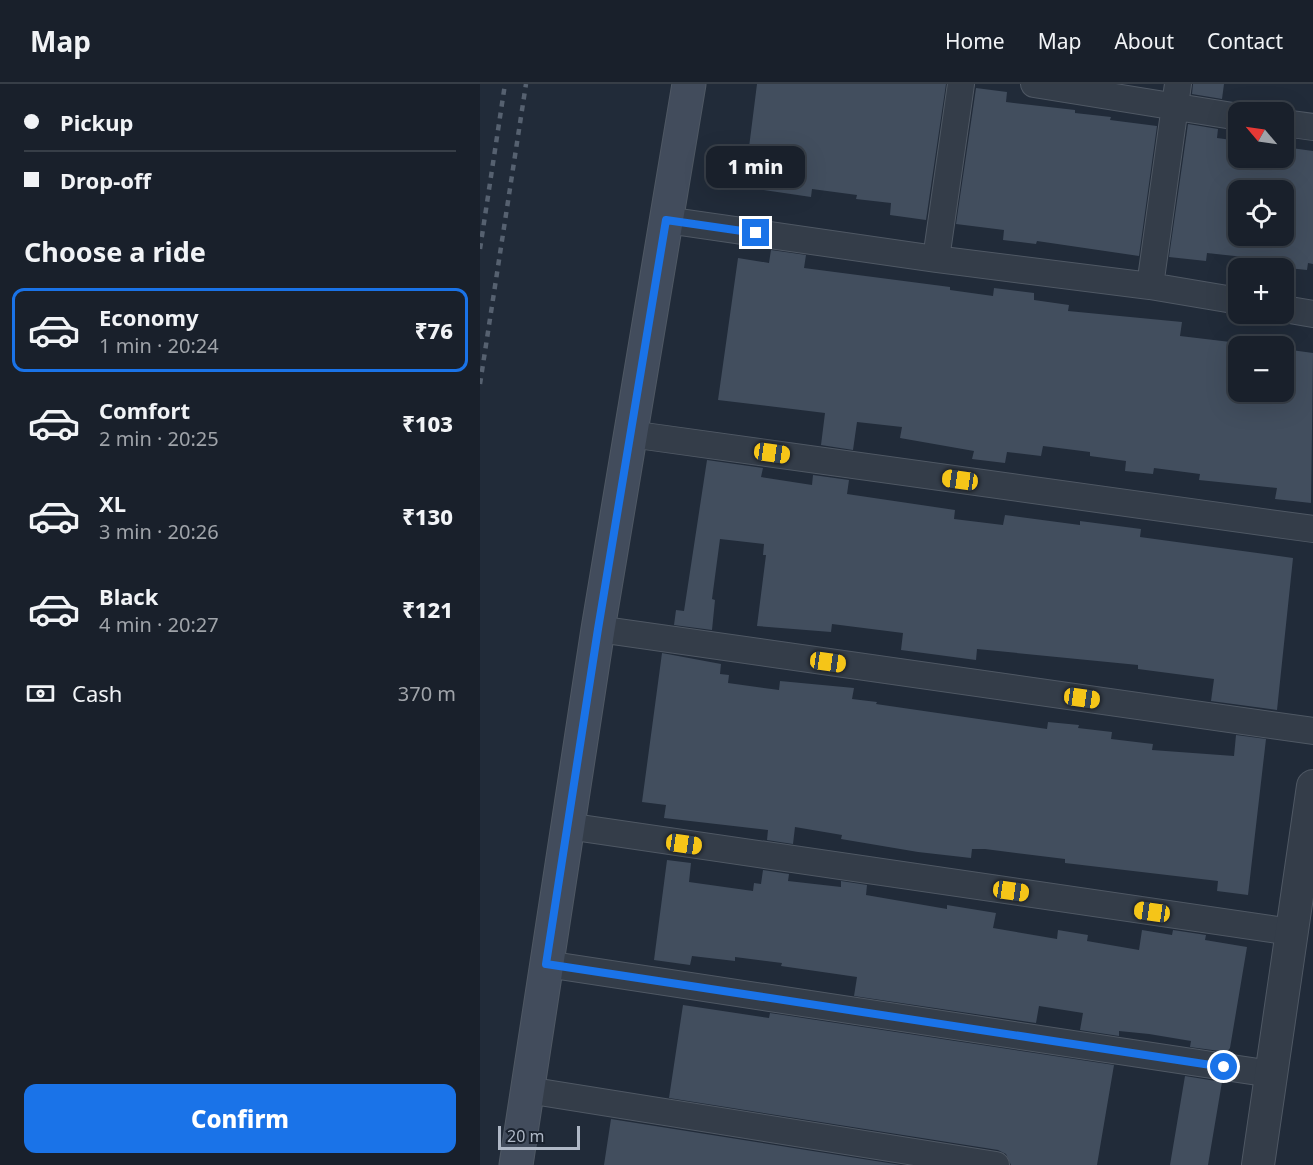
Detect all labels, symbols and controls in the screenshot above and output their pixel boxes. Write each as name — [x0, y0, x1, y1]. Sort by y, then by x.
text: Map — [30, 22, 91, 60]
text: Home — [945, 27, 1005, 55]
text: Map — [1038, 27, 1081, 55]
text: About — [1114, 27, 1174, 55]
text: Contact — [1207, 27, 1283, 55]
north arrow — [1228, 102, 1294, 168]
map controls — [1228, 102, 1294, 402]
text: Pickup — [60, 107, 133, 137]
callout: 1 min — [706, 146, 806, 188]
text: 1 min — [728, 153, 783, 180]
text: Drop-off — [60, 165, 151, 195]
button: locate — [1228, 180, 1294, 246]
route end — [742, 219, 769, 246]
text: Choose a ride — [24, 233, 206, 270]
button: + — [1228, 258, 1294, 324]
text: Economy — [99, 302, 198, 332]
icon: car — [27, 303, 81, 357]
text: ₹76 — [415, 315, 453, 345]
text: 1 min · 20:24 — [99, 332, 219, 359]
button: − — [1228, 336, 1294, 402]
text: Comfort — [99, 395, 190, 425]
icon: car — [27, 396, 81, 450]
text: ₹103 — [402, 408, 453, 438]
text: 2 min · 20:25 — [99, 425, 219, 452]
car — [753, 442, 791, 464]
car — [941, 469, 979, 491]
text: XL — [99, 488, 126, 518]
icon: car — [27, 489, 81, 543]
text: ₹130 — [402, 501, 453, 531]
text: 3 min · 20:26 — [99, 518, 219, 545]
text: Black — [99, 581, 158, 611]
icon: car — [27, 582, 81, 636]
text: ₹121 — [402, 594, 453, 624]
text: 4 min · 20:27 — [99, 611, 219, 638]
car — [809, 651, 847, 673]
icon: cash — [24, 677, 57, 710]
text: Cash — [72, 678, 122, 708]
text: 370 m — [398, 680, 456, 707]
car — [1063, 687, 1101, 709]
car — [665, 833, 703, 855]
car — [992, 880, 1030, 902]
car — [1133, 901, 1171, 923]
route start — [1210, 1053, 1237, 1080]
button: Confirm — [24, 1084, 456, 1153]
scale bar — [498, 1123, 580, 1150]
text: 20 m — [507, 1125, 544, 1147]

